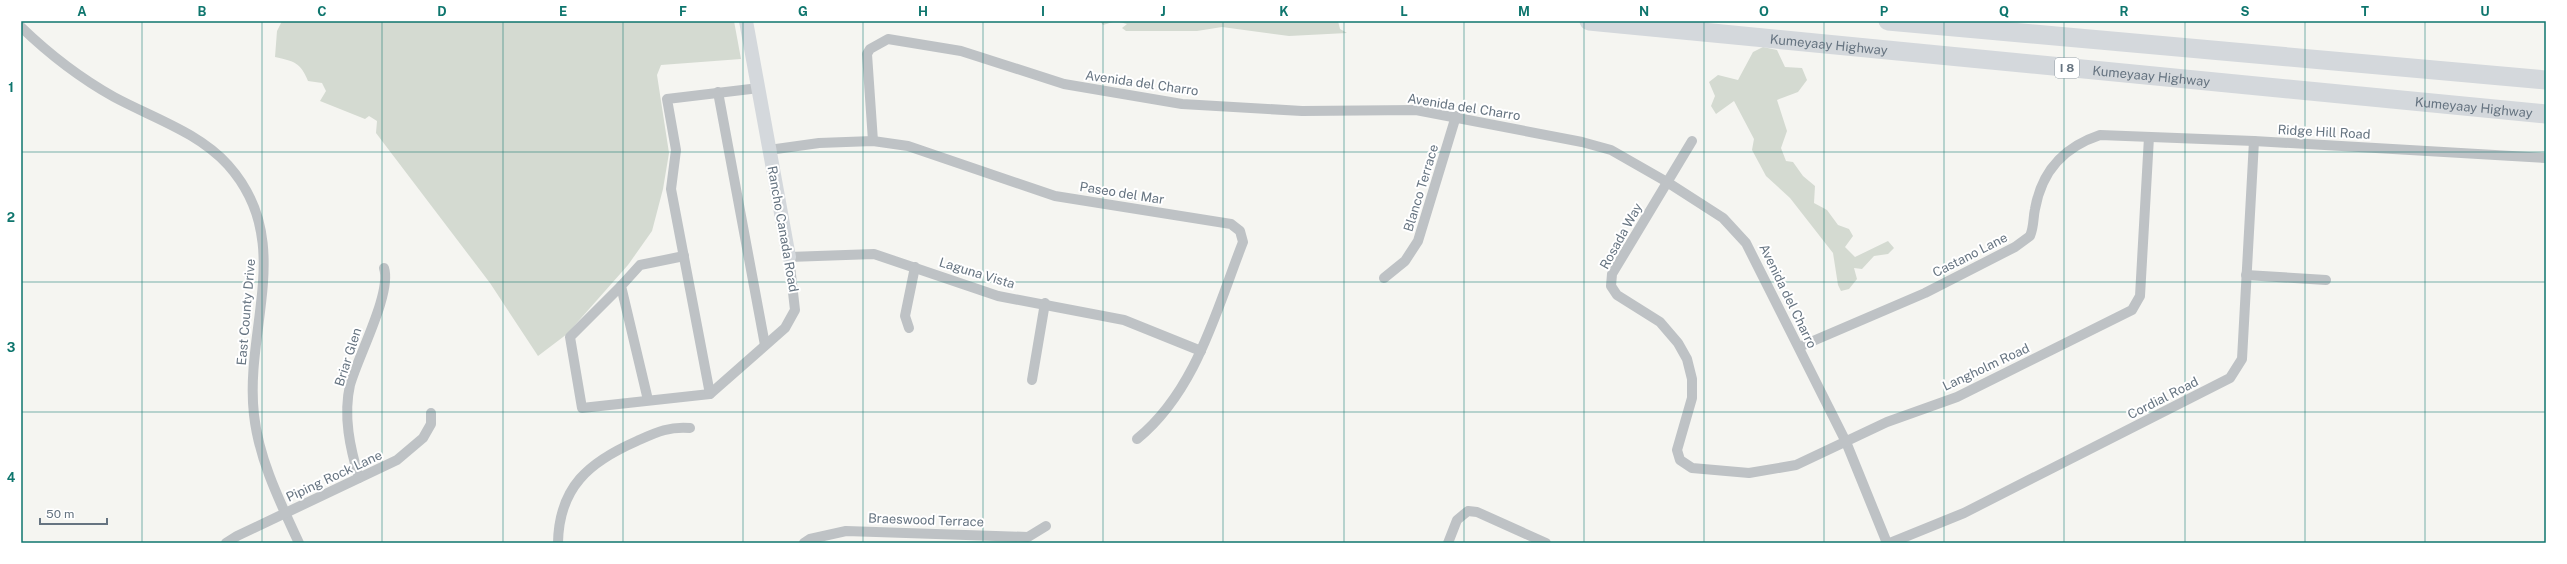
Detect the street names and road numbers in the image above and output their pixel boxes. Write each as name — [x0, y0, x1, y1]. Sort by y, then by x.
street label: Kumeyaay Highway — [1769, 31, 1888, 57]
road number: I 8 — [2055, 58, 2079, 78]
street label: Kumeyaay Highway — [2092, 62, 2211, 89]
street label: Avenida del Charro — [1084, 68, 1200, 98]
street label: Avenida del Charro — [1406, 91, 1522, 123]
street label: Kumeyaay Highway — [2414, 94, 2533, 120]
street label: Ridge Hill Road — [2277, 122, 2371, 142]
street label: Blanco Terrace — [1401, 143, 1441, 233]
street label: Rancho Canada Road — [765, 165, 801, 293]
street label: Paseo del Mar — [1079, 179, 1165, 207]
street label: Rosada Way — [1597, 200, 1645, 272]
street label: Castano Lane — [1930, 230, 2010, 280]
street label: Avenida del Charro — [1756, 241, 1820, 351]
street label: Laguna Vista — [937, 254, 1017, 292]
street label: East County Drive — [234, 258, 258, 366]
street label: Briar Glen — [332, 326, 364, 388]
street label: Langholm Road — [1940, 340, 2032, 394]
street label: Cordial Road — [2125, 374, 2201, 422]
street label: Piping Rock Lane — [284, 447, 384, 505]
street label: Braeswood Terrace — [868, 510, 984, 530]

